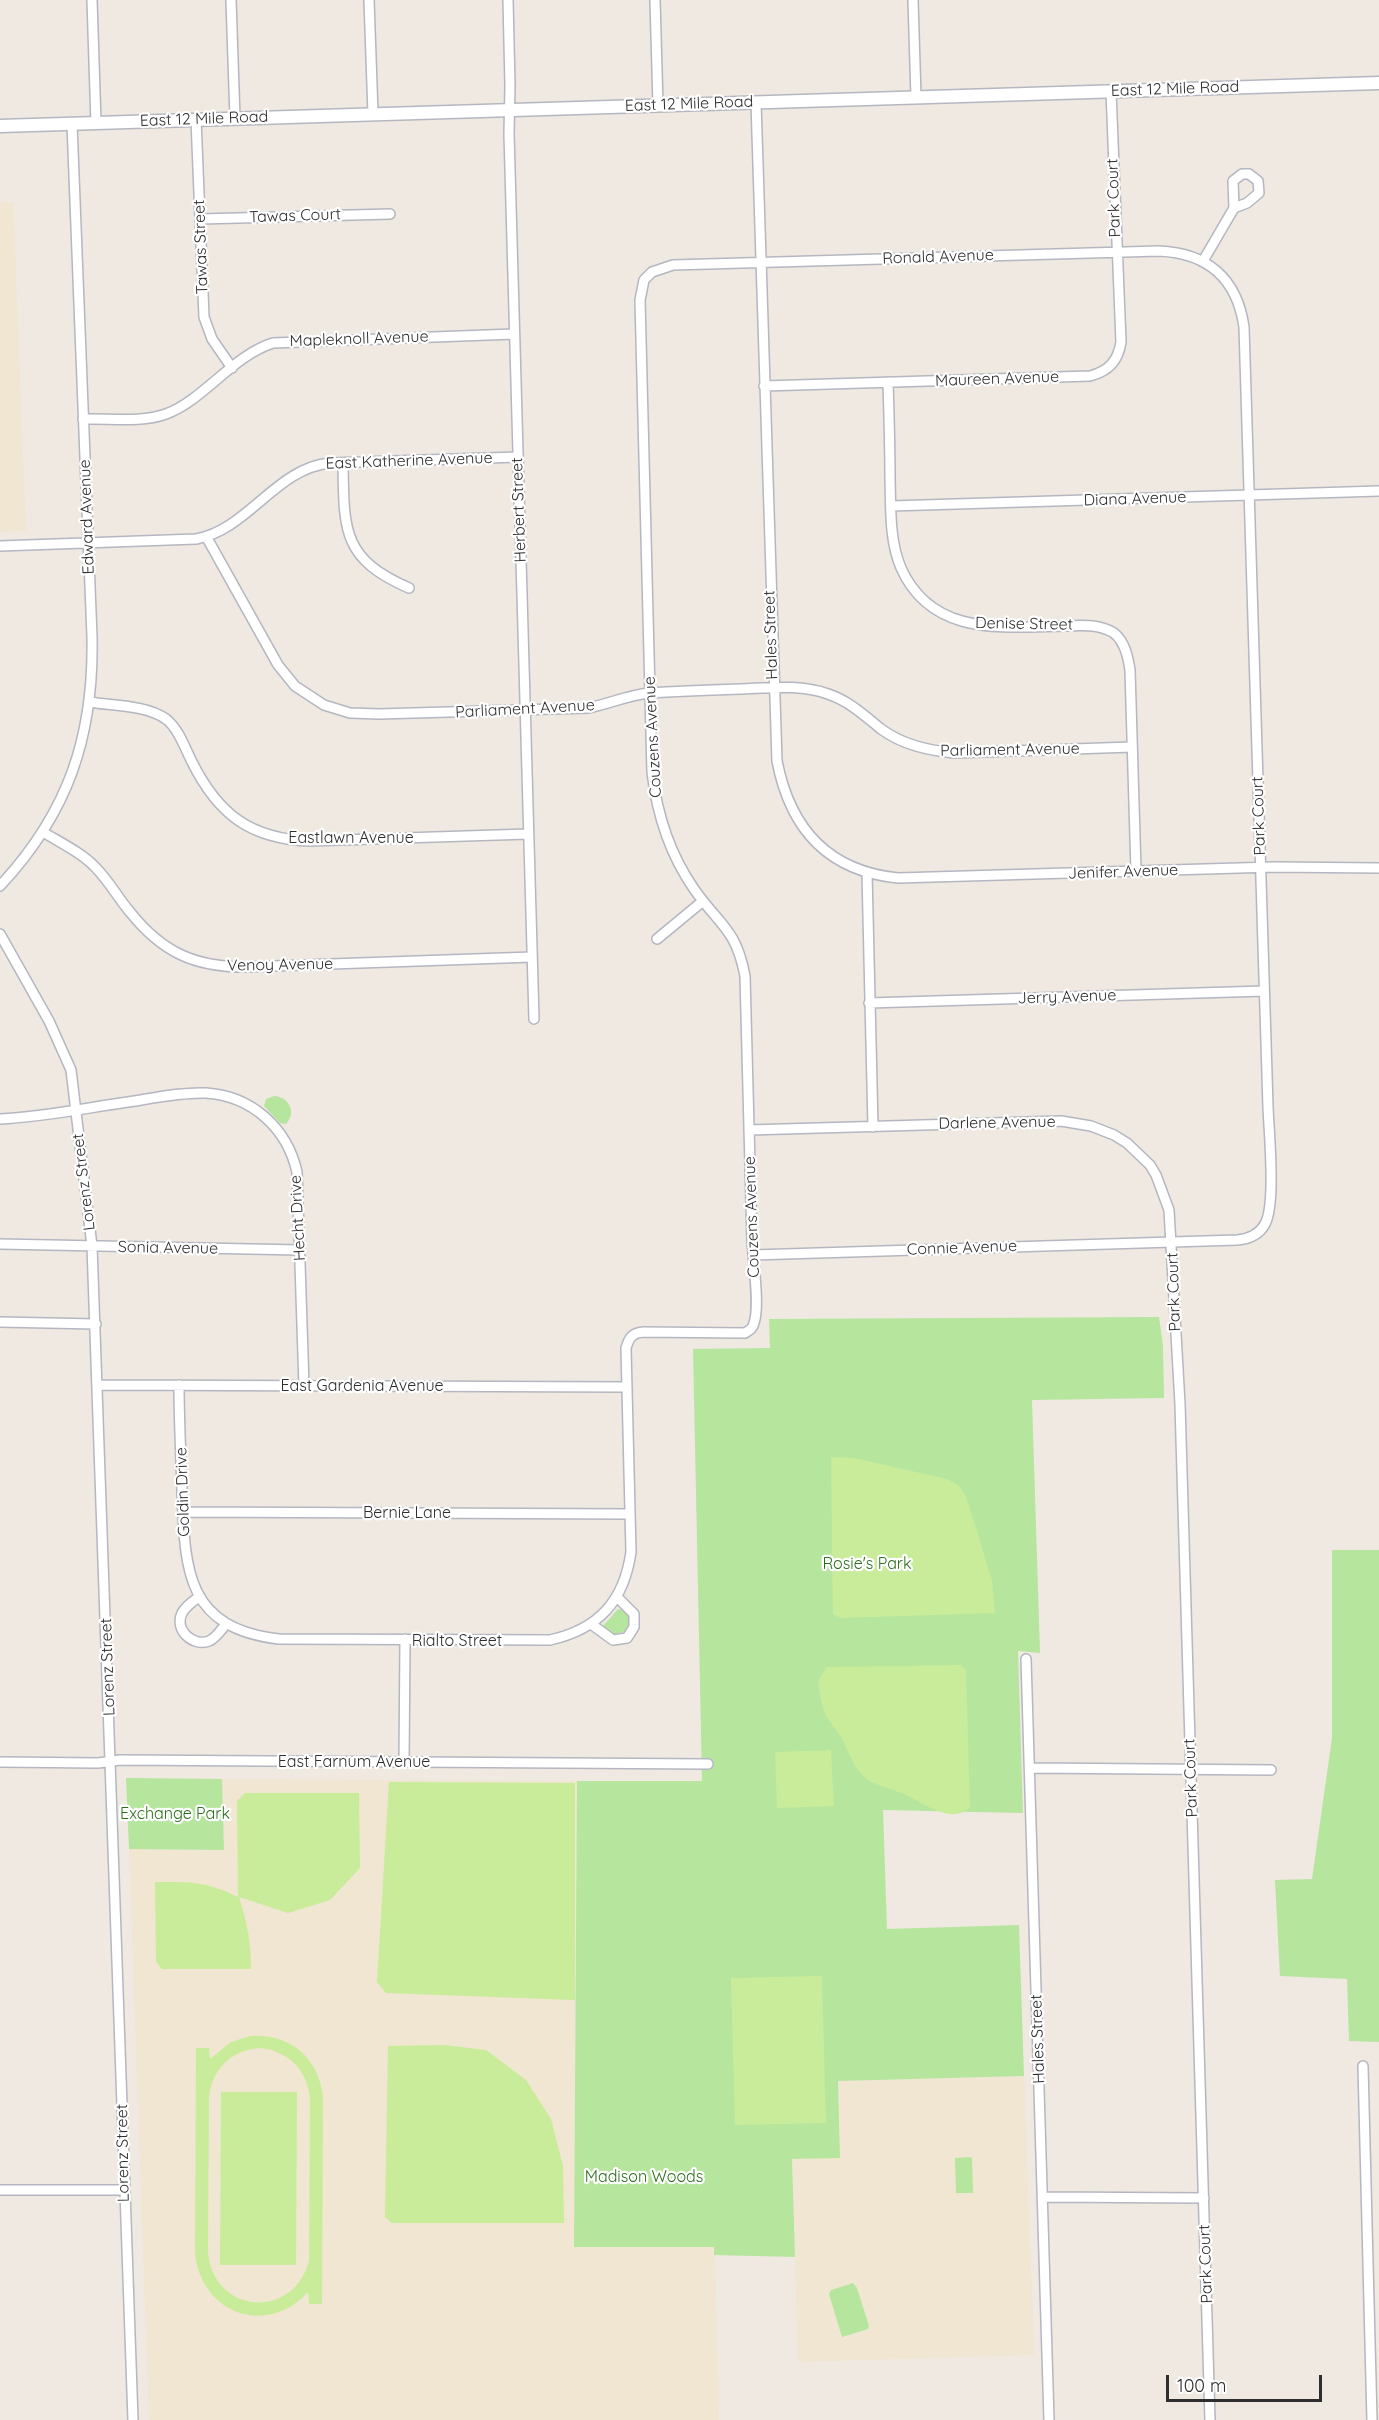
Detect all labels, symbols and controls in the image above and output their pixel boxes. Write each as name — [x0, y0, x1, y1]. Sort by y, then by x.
street label: East 12 Mile Road — [1110, 77, 1240, 101]
street label: East 12 Mile Road — [624, 92, 754, 116]
street label: East 12 Mile Road — [139, 107, 269, 131]
street label: Park Court — [1103, 158, 1125, 238]
street label: Tawas Street — [190, 199, 212, 295]
street label: Tawas Court — [249, 205, 341, 227]
street label: Ronald Avenue — [882, 245, 994, 269]
street label: Mapleknoll Avenue — [289, 327, 429, 351]
street label: Maureen Avenue — [935, 367, 1059, 391]
street label: East Katherine Avenue — [325, 448, 493, 474]
street label: Herbert Street — [508, 457, 530, 563]
street label: Edward Avenue — [75, 459, 99, 575]
street label: Diana Avenue — [1083, 488, 1187, 510]
street label: Hales Street — [760, 590, 782, 680]
street label: Denise Street — [975, 614, 1073, 634]
street label: Couzens Avenue — [640, 676, 666, 798]
street label: Parliament Avenue — [455, 696, 595, 722]
street label: Parliament Avenue — [940, 739, 1080, 761]
street label: Park Court — [1248, 776, 1270, 856]
street label: Eastlawn Avenue — [288, 828, 414, 848]
street label: Jenifer Avenue — [1068, 860, 1178, 884]
street label: Venoy Avenue — [227, 954, 333, 976]
street label: Jerry Avenue — [1017, 986, 1117, 1008]
street label: Darlene Avenue — [938, 1112, 1056, 1134]
street label: Lorenz Street — [68, 1132, 100, 1232]
street label: Couzens Avenue — [740, 1156, 764, 1278]
street label: Hecht Drive — [286, 1174, 310, 1262]
street label: Connie Avenue — [907, 1236, 1017, 1260]
street label: Sonia Avenue — [118, 1238, 218, 1258]
street label: Park Court — [1163, 1252, 1185, 1332]
street label: East Gardenia Avenue — [280, 1376, 444, 1396]
street label: Goldin Drive — [172, 1447, 194, 1537]
street label: Bernie Lane — [363, 1503, 451, 1523]
park label: Rosie's Park — [822, 1554, 912, 1574]
street label: Lorenz Street — [97, 1618, 119, 1716]
street label: Rialto Street — [412, 1631, 502, 1651]
street label: Park Court — [1180, 1738, 1202, 1818]
street label: East Farnum Avenue — [278, 1752, 430, 1772]
park label: Exchange Park — [120, 1804, 230, 1824]
street label: Hales Street — [1027, 1994, 1049, 2084]
street label: Lorenz Street — [113, 2104, 133, 2202]
park label: Madison Woods — [585, 2167, 703, 2187]
street label: Park Court — [1195, 2224, 1217, 2304]
scale bar — [1169, 2363, 1325, 2401]
text: 100 m — [1177, 2374, 1226, 2397]

